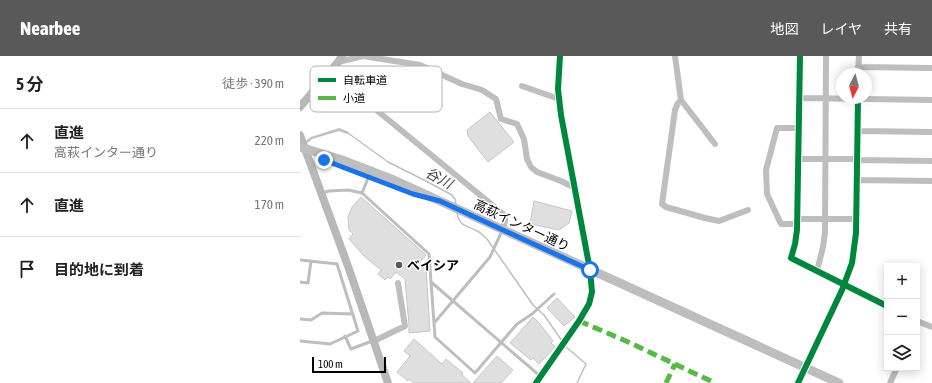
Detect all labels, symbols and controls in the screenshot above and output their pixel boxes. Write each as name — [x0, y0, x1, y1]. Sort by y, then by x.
text: Nearbee — [20, 17, 80, 39]
text: 地図 — [770, 21, 798, 37]
text: レイヤ — [820, 21, 862, 37]
text: 共有 — [884, 21, 912, 37]
legend — [310, 66, 442, 112]
north arrow — [836, 68, 872, 104]
text: 5 分 — [16, 74, 43, 94]
text: 自転車道 — [343, 74, 387, 86]
text: 徒歩 · 390 m — [222, 76, 284, 91]
text: 小道 — [343, 92, 365, 104]
text: 直進 — [54, 124, 84, 141]
icon: ahead — [16, 130, 38, 152]
text: 220 m — [255, 133, 284, 148]
text: 高萩インター通り — [54, 145, 158, 160]
route end — [315, 151, 333, 169]
water label: 谷川 — [423, 164, 457, 193]
icon: ahead — [16, 194, 38, 216]
text: 直進 — [54, 197, 84, 214]
text: 170 m — [255, 197, 284, 212]
street label: 高萩インター通り — [471, 197, 572, 254]
icon: arrive — [16, 258, 38, 280]
place label: ベイシア — [407, 258, 459, 273]
marker: ベイシア — [394, 260, 404, 270]
text: 目的地に到着 — [54, 261, 144, 278]
route start — [581, 261, 599, 279]
map controls — [884, 263, 920, 371]
button: + — [884, 263, 920, 299]
button: − — [884, 299, 920, 335]
button: layers — [884, 335, 920, 371]
scale bar — [312, 355, 386, 374]
text: 100 m — [318, 358, 343, 370]

